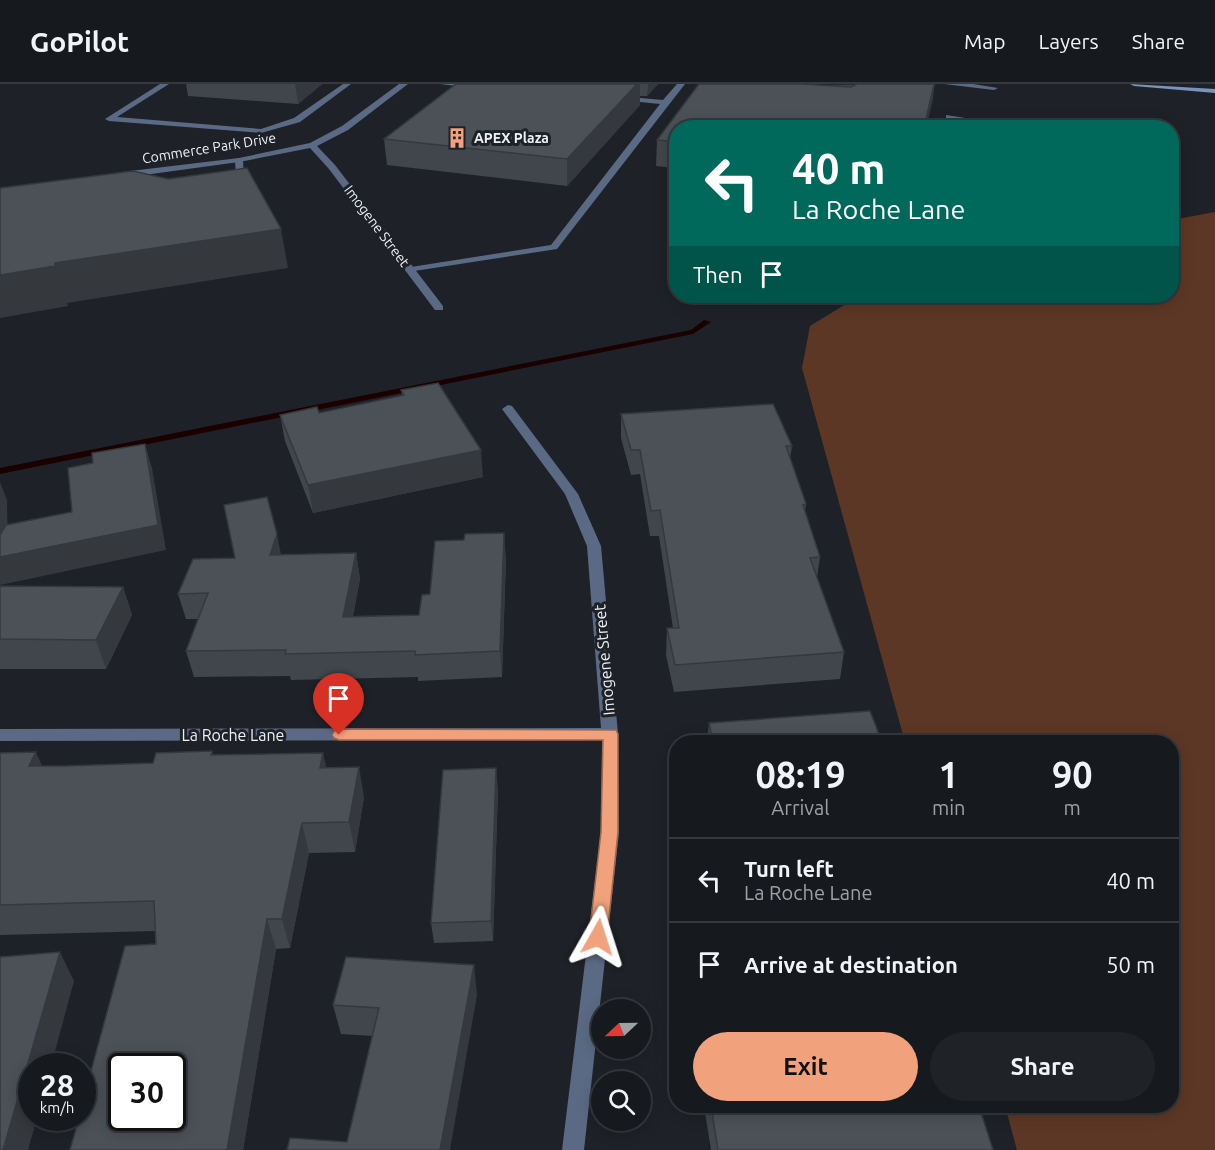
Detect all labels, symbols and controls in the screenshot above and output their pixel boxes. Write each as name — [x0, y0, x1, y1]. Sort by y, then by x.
text: GoPilot — [30, 26, 129, 57]
text: Map — [964, 29, 1005, 53]
text: Layers — [1038, 29, 1099, 53]
text: Share — [1132, 29, 1185, 53]
building icon: APEX Plaza — [445, 126, 469, 150]
street label: Commerce Park Drive — [141, 130, 277, 166]
place label: APEX Plaza — [474, 130, 549, 146]
icon: left — [693, 144, 771, 222]
text: 40 m — [792, 145, 886, 192]
street label: Imogene Street — [341, 182, 413, 270]
text: La Roche Lane — [792, 194, 965, 224]
icon: arrive — [755, 258, 788, 291]
text: Then — [693, 262, 743, 287]
street label: Imogene Street — [590, 603, 618, 716]
pin — [313, 673, 364, 735]
icon: arrive — [322, 682, 355, 715]
street label: La Roche Lane — [182, 726, 284, 744]
text: 08:19 — [755, 754, 846, 795]
text: 1 — [939, 754, 959, 795]
text: 90 — [1052, 754, 1093, 795]
text: Arrival — [771, 796, 830, 819]
text: min — [932, 796, 966, 819]
text: m — [1064, 796, 1081, 819]
text: Turn left — [744, 856, 834, 881]
icon: left — [693, 864, 726, 897]
text: 40 m — [1106, 868, 1155, 893]
text: La Roche Lane — [744, 881, 872, 904]
position arrow — [566, 905, 630, 969]
icon: arrive — [693, 948, 726, 981]
text: Arrive at destination — [744, 952, 958, 977]
text: 50 m — [1106, 952, 1155, 977]
north arrow — [591, 999, 651, 1059]
map controls — [591, 999, 651, 1131]
button: Exit — [693, 1032, 918, 1101]
button: Share — [930, 1032, 1155, 1101]
speed limit sign: 30 — [108, 1053, 186, 1131]
text: 28 — [40, 1068, 74, 1102]
button: search — [591, 1071, 651, 1131]
text: km/h — [40, 1099, 74, 1116]

